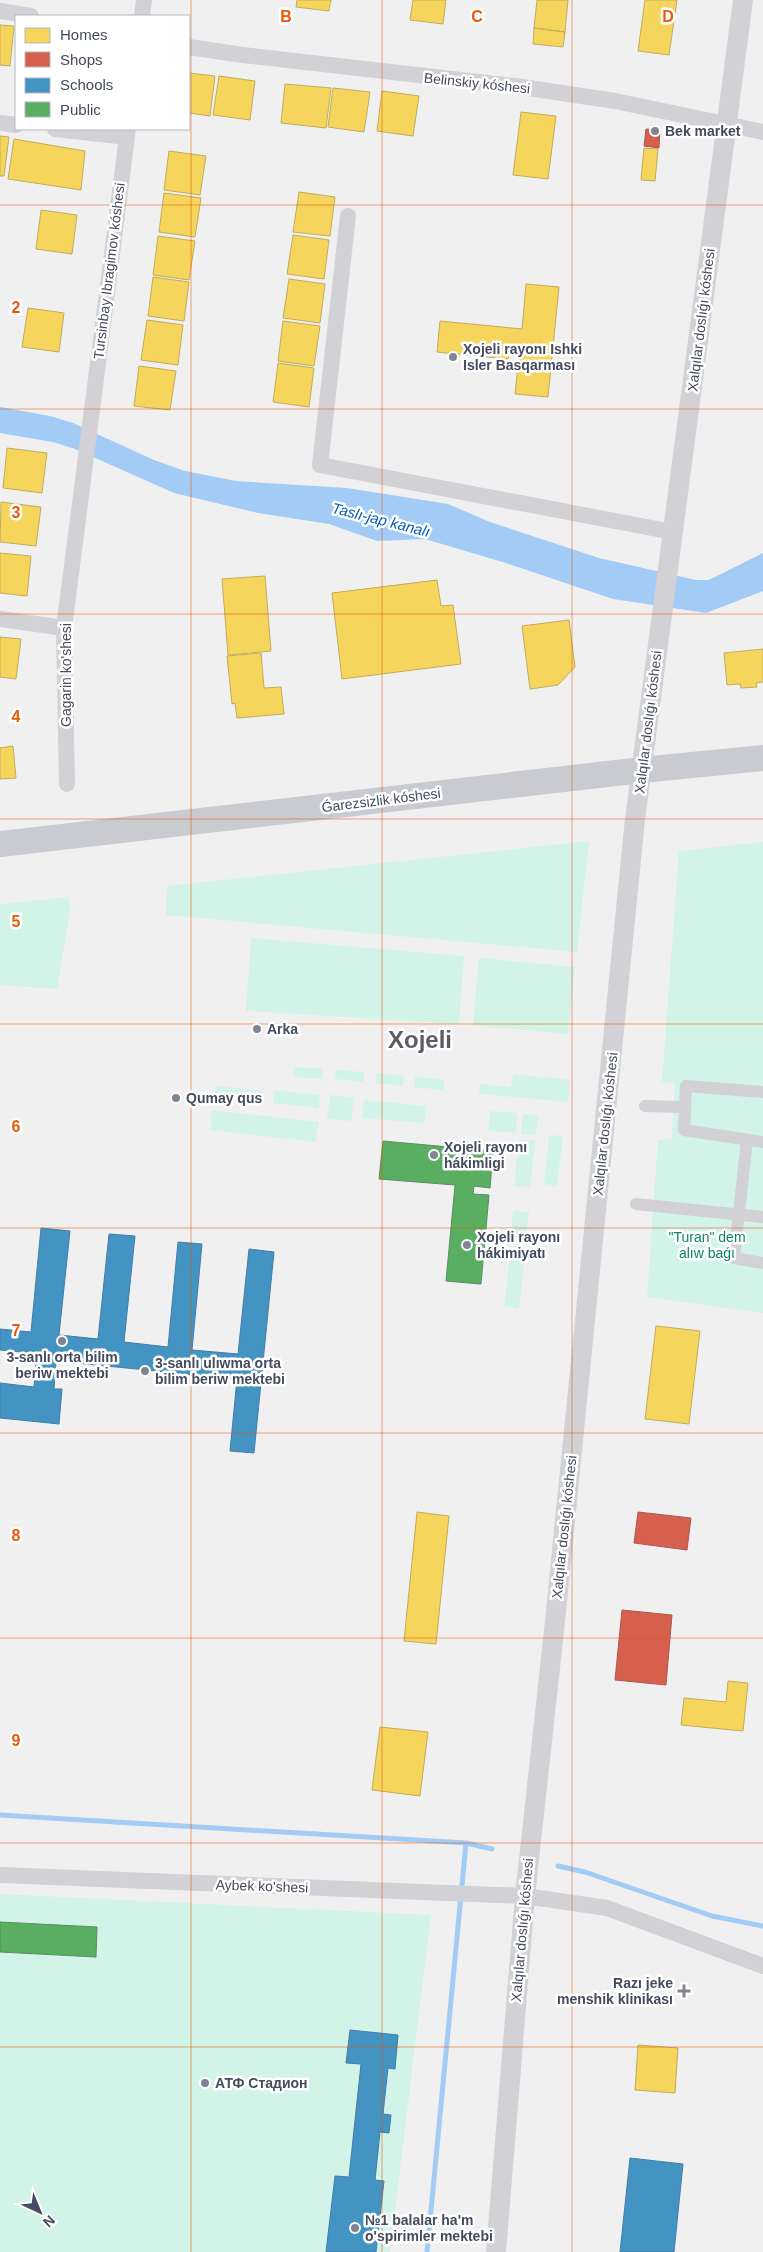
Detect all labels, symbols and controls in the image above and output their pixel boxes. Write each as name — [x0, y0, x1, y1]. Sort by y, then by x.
text: B — [280, 8, 292, 25]
text: C — [471, 8, 483, 25]
text: D — [662, 8, 674, 25]
legend — [15, 15, 190, 130]
text: Homes — [60, 26, 108, 43]
text: Shops — [60, 51, 103, 68]
street label: Belinskiy kóshesi — [423, 69, 531, 97]
text: Schools — [60, 76, 113, 93]
text: Public — [60, 101, 101, 118]
place label: Bek market — [665, 123, 741, 139]
marker: Bek market — [649, 125, 661, 137]
street label: Tursinbay Ibragimov kóshesi — [90, 182, 128, 360]
street label: Xalqılar doslıǵı kóshesi — [684, 248, 718, 392]
text: 2 — [12, 299, 21, 316]
place label: Xojeli rayonı Ishki Isler Basqarması — [463, 341, 582, 373]
marker: Xojeli rayonı Ishki Isler Basqarması — [447, 351, 459, 363]
water label: Taslı-jap kanalı — [330, 499, 432, 540]
text: 3 — [12, 504, 21, 521]
street label: Gagarin ko'shesi — [58, 623, 74, 727]
street label: Xalqılar doslıǵı kóshesi — [631, 650, 665, 794]
text: 4 — [12, 708, 21, 725]
street label: Ǵarezsizlik kóshesi — [321, 785, 441, 815]
text: 5 — [12, 913, 21, 930]
place label: Arka — [267, 1021, 298, 1037]
marker: Arka — [251, 1023, 263, 1035]
district label: Xojeli — [388, 1026, 452, 1053]
street label: Xalqılar doslıǵı kóshesi — [590, 1052, 620, 1196]
place label: Qumay qus — [186, 1090, 262, 1106]
marker: Qumay qus — [170, 1092, 182, 1104]
text: 6 — [12, 1118, 21, 1135]
place label: Xojeli rayonı hákimligi — [444, 1139, 527, 1171]
marker: Xojeli rayonı hákimligi — [428, 1149, 440, 1161]
place label: Xojeli rayonı hákimiyatı — [477, 1229, 560, 1261]
park label: "Turan" dem alıw baǵı — [668, 1229, 746, 1261]
marker: Xojeli rayonı hákimiyatı — [461, 1239, 473, 1251]
text: 7 — [12, 1322, 21, 1339]
marker: 3-sanlı orta bilim beriw mektebi — [56, 1335, 68, 1347]
place label: 3-sanlı orta bilim beriw mektebi — [6, 1349, 118, 1381]
place label: 3-sanlı ulıwma orta bilim beriw mektebi — [155, 1355, 285, 1387]
marker: 3-sanlı ulıwma orta bilim beriw mektebi — [139, 1365, 151, 1377]
street label: Xalqılar doslıǵı kóshesi — [549, 1455, 579, 1599]
text: 8 — [12, 1527, 21, 1544]
text: 9 — [12, 1732, 21, 1749]
street label: Xalqılar doslıǵı kóshesi — [508, 1858, 536, 2002]
street label: Aybek ko'shesi — [215, 1876, 309, 1896]
place label: Razı jeke menshik klinikası — [557, 1975, 673, 2007]
marker: Razı jeke menshik klinikası — [677, 1984, 691, 1998]
place label: АТФ Стадион — [215, 2075, 308, 2091]
marker: АТФ Стадион — [199, 2077, 211, 2089]
north arrow — [15, 2187, 65, 2237]
text: N — [40, 2212, 58, 2231]
place label: №1 balalar ha'm o'spirimler mektebi — [365, 2212, 493, 2244]
marker: №1 balalar ha'm o'spirimler mektebi — [349, 2222, 361, 2234]

